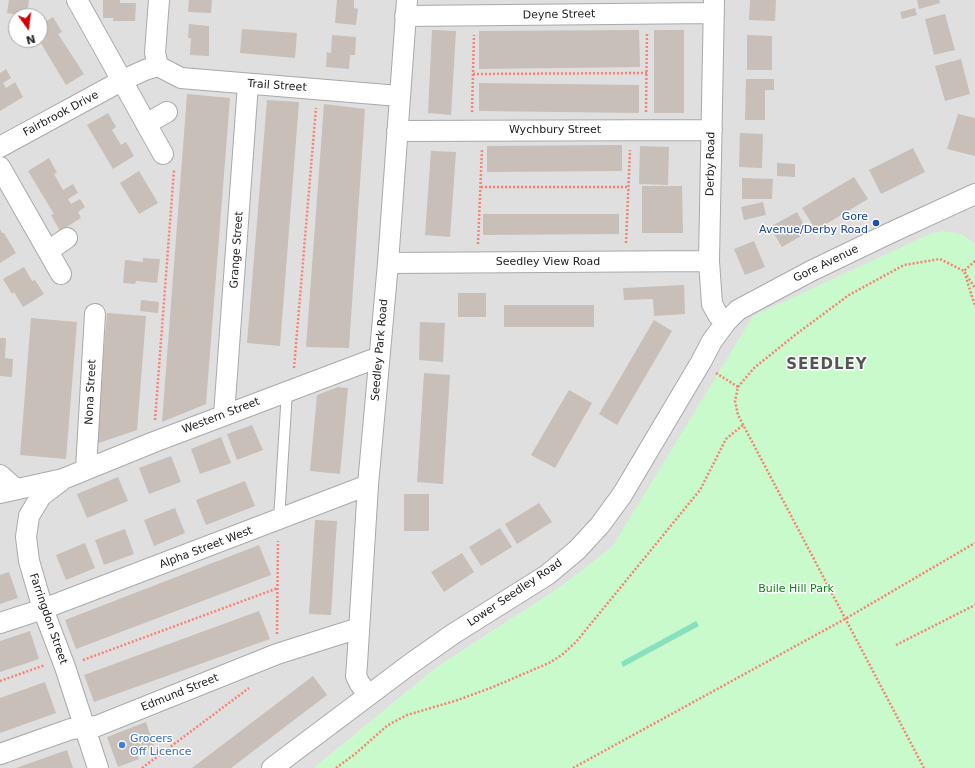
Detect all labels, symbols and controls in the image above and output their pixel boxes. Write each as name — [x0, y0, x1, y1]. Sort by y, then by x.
north arrow — [8, 8, 48, 48]
street label: Deyne Street — [523, 8, 595, 22]
text: N — [25, 32, 37, 47]
street label: Trail Street — [247, 77, 307, 95]
street label: Fairbrook Drive — [21, 89, 101, 139]
street label: Wychbury Street — [509, 123, 601, 137]
street label: Derby Road — [704, 132, 718, 196]
place label: Gore Avenue/Derby Road — [759, 210, 868, 236]
street label: Grange Street — [228, 211, 246, 289]
marker: Gore Avenue/Derby Road — [871, 218, 881, 228]
street label: Gore Avenue — [791, 243, 861, 285]
street label: Seedley View Road — [496, 255, 600, 269]
street label: Seedley Park Road — [369, 299, 391, 401]
district label: SEEDLEY — [786, 356, 868, 374]
street label: Nona Street — [83, 359, 99, 425]
street label: Western Street — [180, 395, 262, 437]
street label: Alpha Street West — [158, 524, 254, 572]
street label: Lower Seedley Road — [465, 556, 565, 630]
street label: Farringdon Street — [26, 572, 70, 666]
park label: Buile Hill Park — [758, 582, 834, 596]
street label: Edmund Street — [139, 671, 221, 715]
place label: Grocers Off Licence — [130, 732, 192, 758]
marker: Grocers Off Licence — [117, 740, 127, 750]

